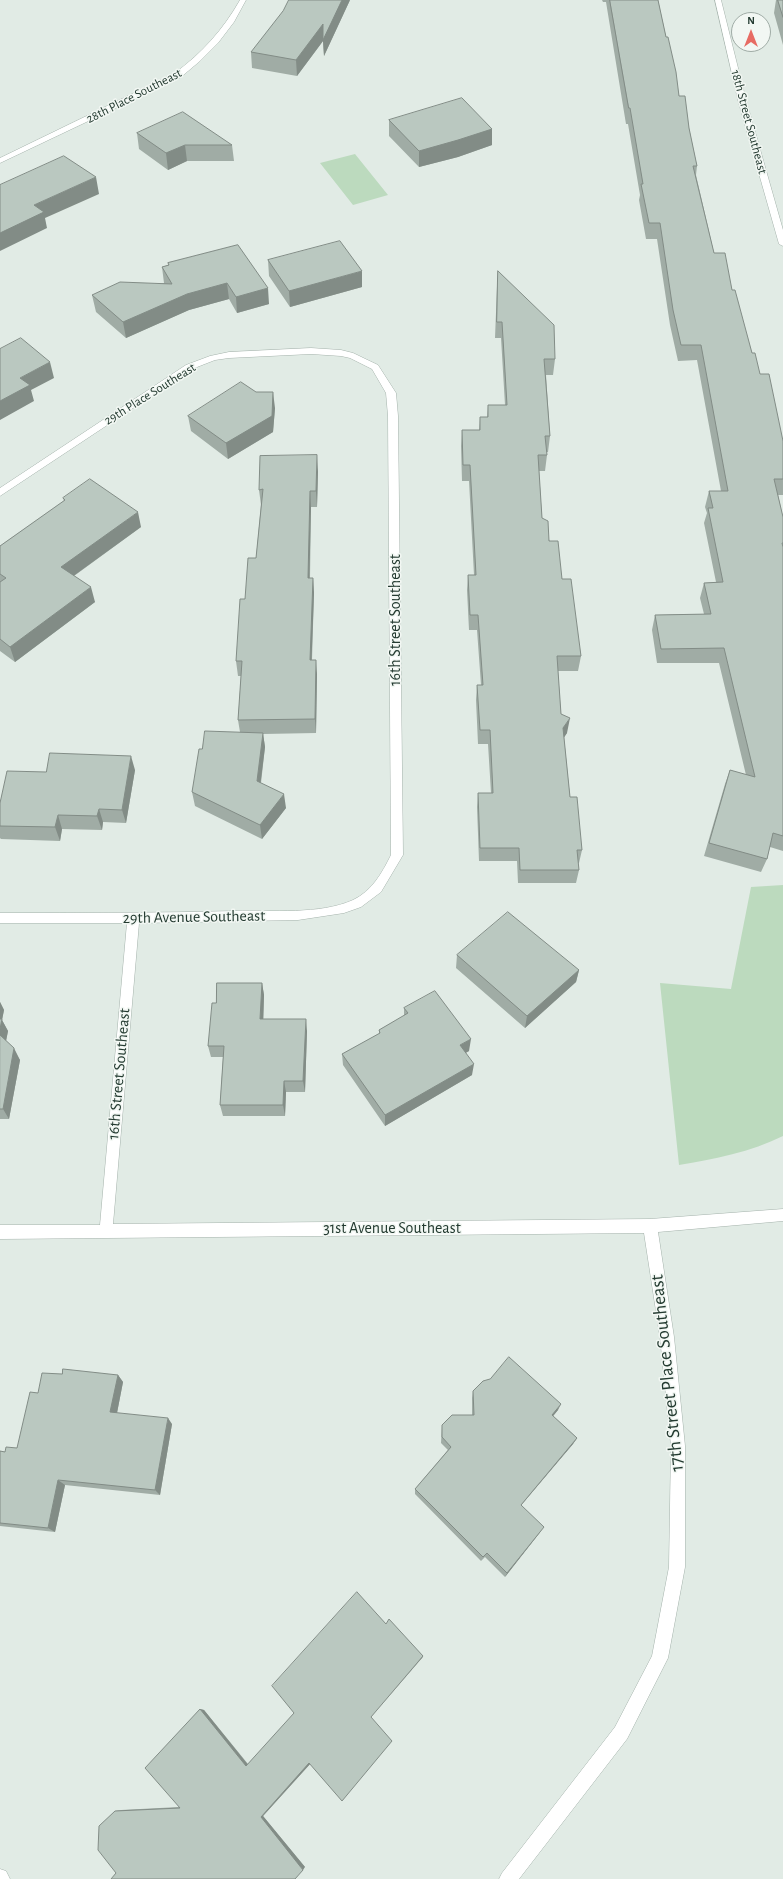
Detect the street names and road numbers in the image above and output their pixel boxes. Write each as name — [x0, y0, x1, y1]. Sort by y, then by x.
street label: 28th Place Southeast — [84, 65, 184, 127]
street label: 18th Street Southeast — [728, 68, 770, 176]
street label: 29th Place Southeast — [101, 360, 199, 428]
street label: 16th Street Southeast — [385, 554, 405, 686]
street label: 29th Avenue Southeast — [123, 906, 265, 928]
street label: 16th Street Southeast — [104, 1007, 134, 1141]
street label: 31st Avenue Southeast — [323, 1218, 461, 1238]
street label: 17th Street Place Southeast — [645, 1273, 689, 1473]

